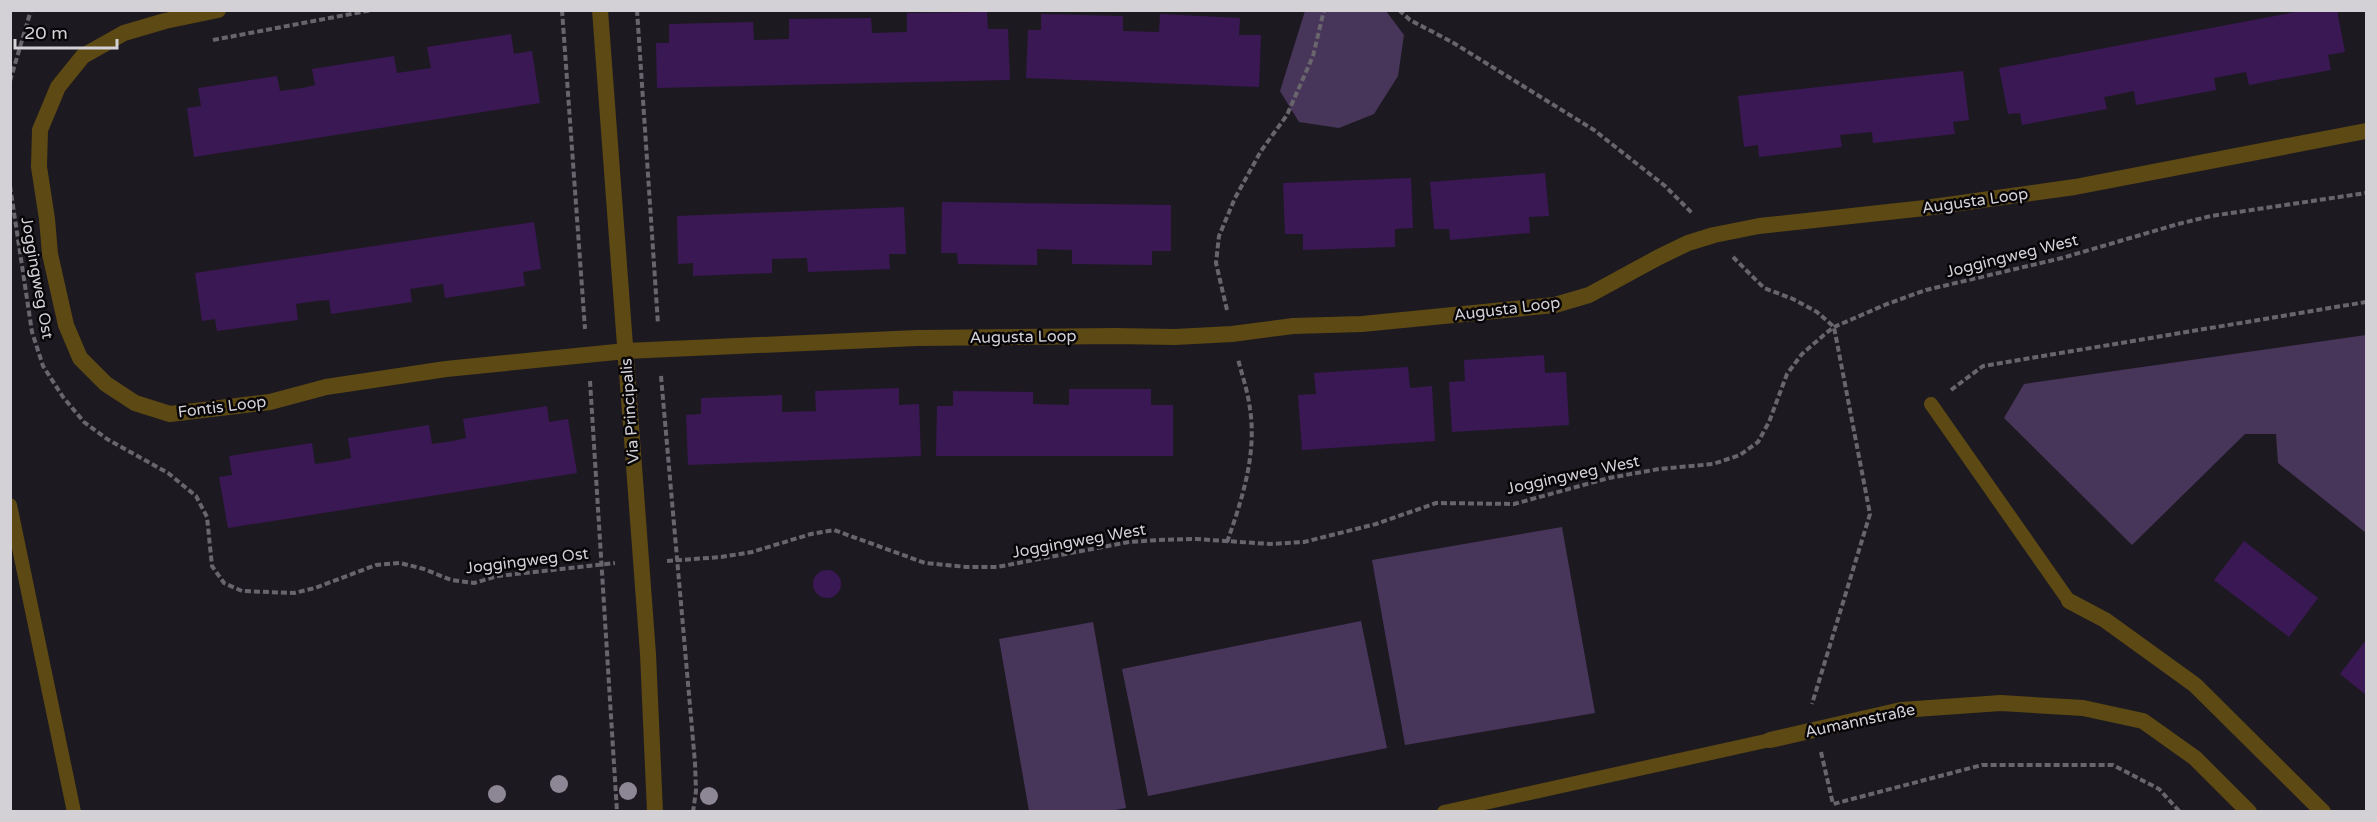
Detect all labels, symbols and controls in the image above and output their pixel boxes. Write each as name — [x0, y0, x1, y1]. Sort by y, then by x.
scale bar — [15, 12, 117, 50]
text: 20 m — [24, 22, 68, 44]
street label: Augusta Loop — [1921, 184, 2029, 218]
street label: Joggingweg Ost — [16, 215, 58, 341]
street label: Joggingweg West — [1944, 230, 2080, 282]
street label: Augusta Loop — [1453, 293, 1561, 325]
street label: Augusta Loop — [969, 326, 1077, 348]
street label: Via Principalis — [616, 358, 644, 464]
street label: Fontis Loop — [177, 392, 267, 422]
street label: Joggingweg West — [1505, 451, 1641, 499]
street label: Joggingweg West — [1011, 519, 1147, 563]
street label: Joggingweg Ost — [464, 544, 590, 578]
street label: Aumannstraße — [1803, 700, 1917, 742]

